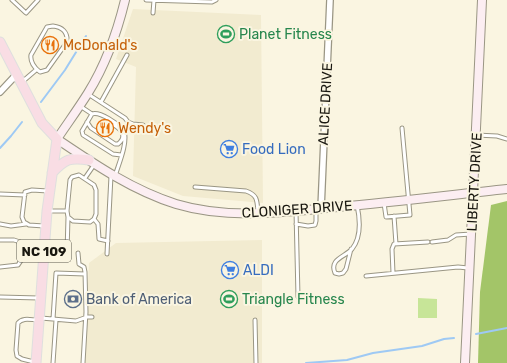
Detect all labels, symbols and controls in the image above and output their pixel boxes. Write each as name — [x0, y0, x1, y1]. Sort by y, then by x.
sports icon: Planet Fitness — [216, 24, 236, 44]
place label: Planet Fitness — [239, 26, 332, 43]
restaurant icon: McDonald's — [40, 35, 60, 55]
place label: McDonald's — [63, 37, 137, 54]
street label: ALICE DRIVE — [315, 62, 336, 146]
restaurant icon: Wendy's — [95, 118, 115, 138]
place label: Wendy's — [118, 120, 171, 137]
street label: LIBERTY DRIVE — [463, 132, 486, 232]
supermarket icon: Food Lion — [219, 139, 239, 159]
place label: Food Lion — [242, 141, 306, 158]
street label: CLONIGER DRIVE — [241, 197, 353, 222]
road number: NC 109 — [17, 240, 71, 262]
supermarket icon: ALDI — [220, 260, 240, 280]
place label: ALDI — [243, 262, 274, 279]
bank icon: Bank of America — [63, 289, 83, 309]
sports icon: Triangle Fitness — [219, 289, 239, 309]
place label: Bank of America — [86, 291, 192, 308]
place label: Triangle Fitness — [242, 291, 345, 308]

